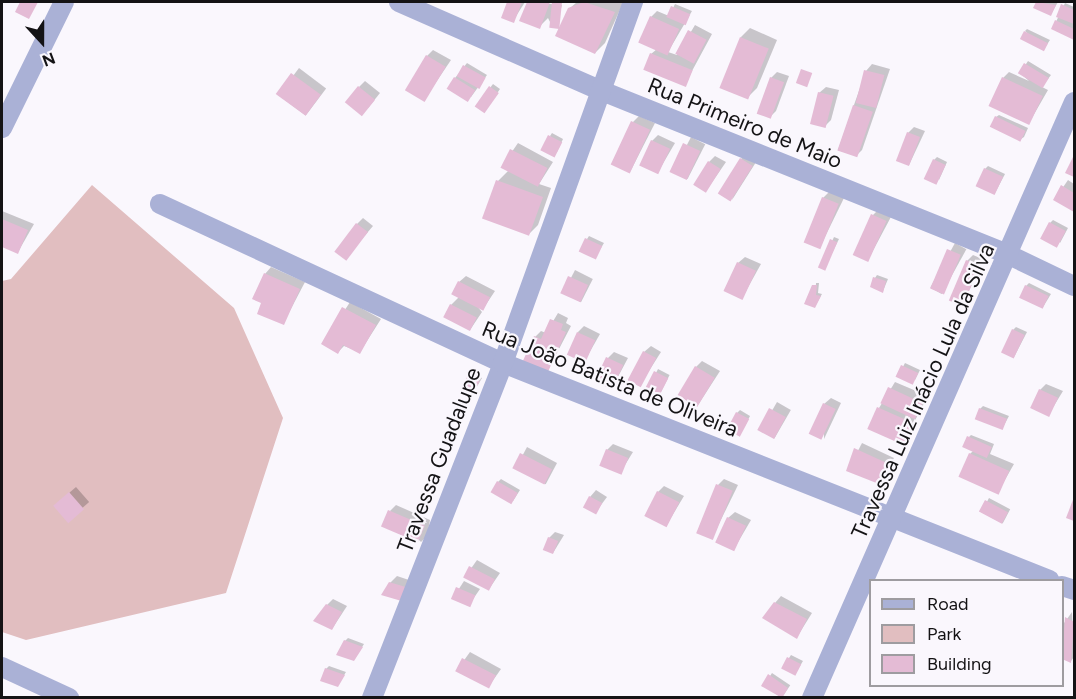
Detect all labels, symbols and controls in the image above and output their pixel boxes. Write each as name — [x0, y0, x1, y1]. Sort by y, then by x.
north arrow — [12, 12, 72, 72]
text: N — [39, 48, 58, 70]
street label: Rua Primeiro de Maio — [644, 72, 846, 174]
street label: Travessa Luiz Inácio Lula da Silva — [846, 239, 1000, 543]
street label: Rua João Batista de Oliveira — [478, 315, 742, 443]
street label: Travessa Guadalupe — [391, 364, 487, 556]
legend — [869, 579, 1064, 687]
text: Road — [927, 593, 968, 615]
text: Park — [927, 623, 961, 645]
text: Building — [927, 653, 992, 675]

